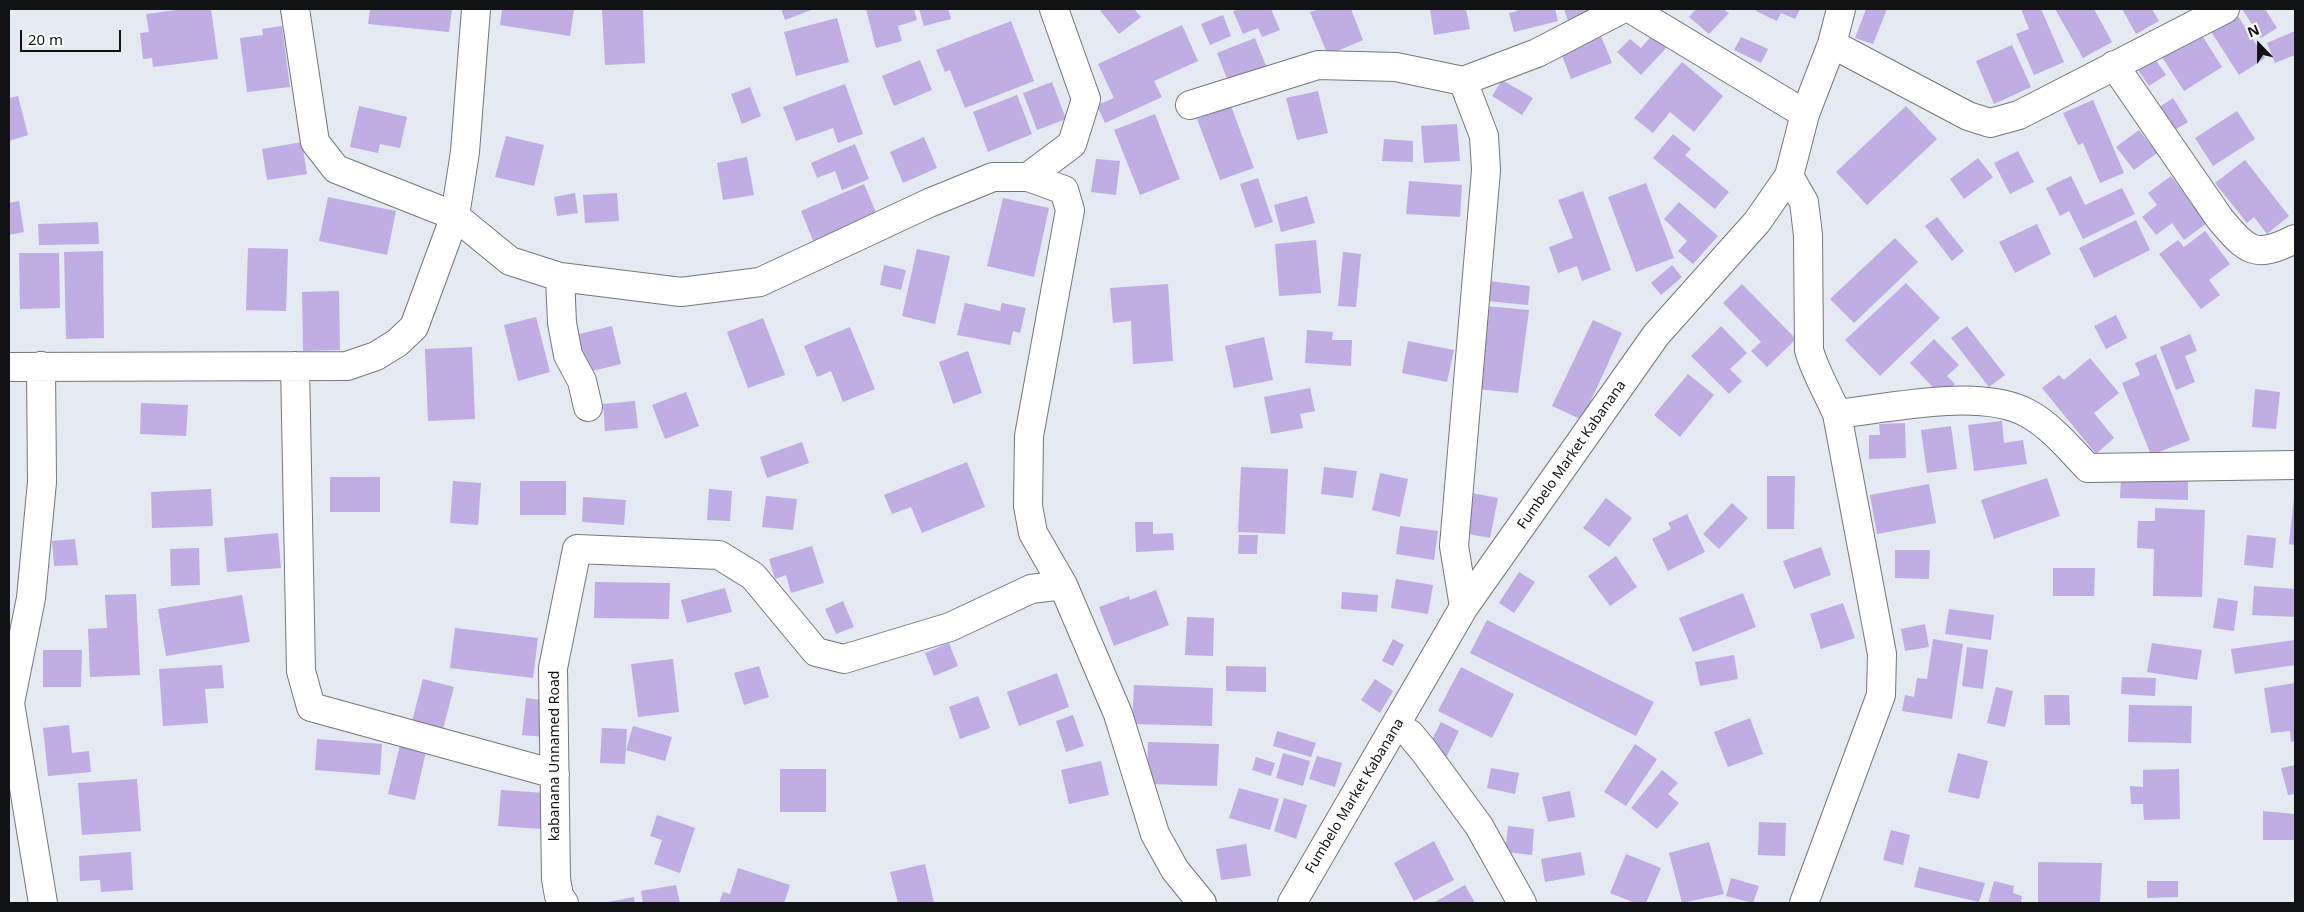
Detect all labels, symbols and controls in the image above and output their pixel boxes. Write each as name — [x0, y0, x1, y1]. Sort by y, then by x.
scale bar — [22, 20, 124, 52]
north arrow — [2234, 20, 2284, 70]
text: N — [2244, 20, 2262, 42]
text: 20 m — [28, 29, 63, 49]
street label: Fumbelo Market Kabanana — [1514, 377, 1630, 533]
street label: kabanana Unnamed Road — [547, 671, 563, 841]
street label: Fumbelo Market Kabanana — [1302, 716, 1408, 876]

